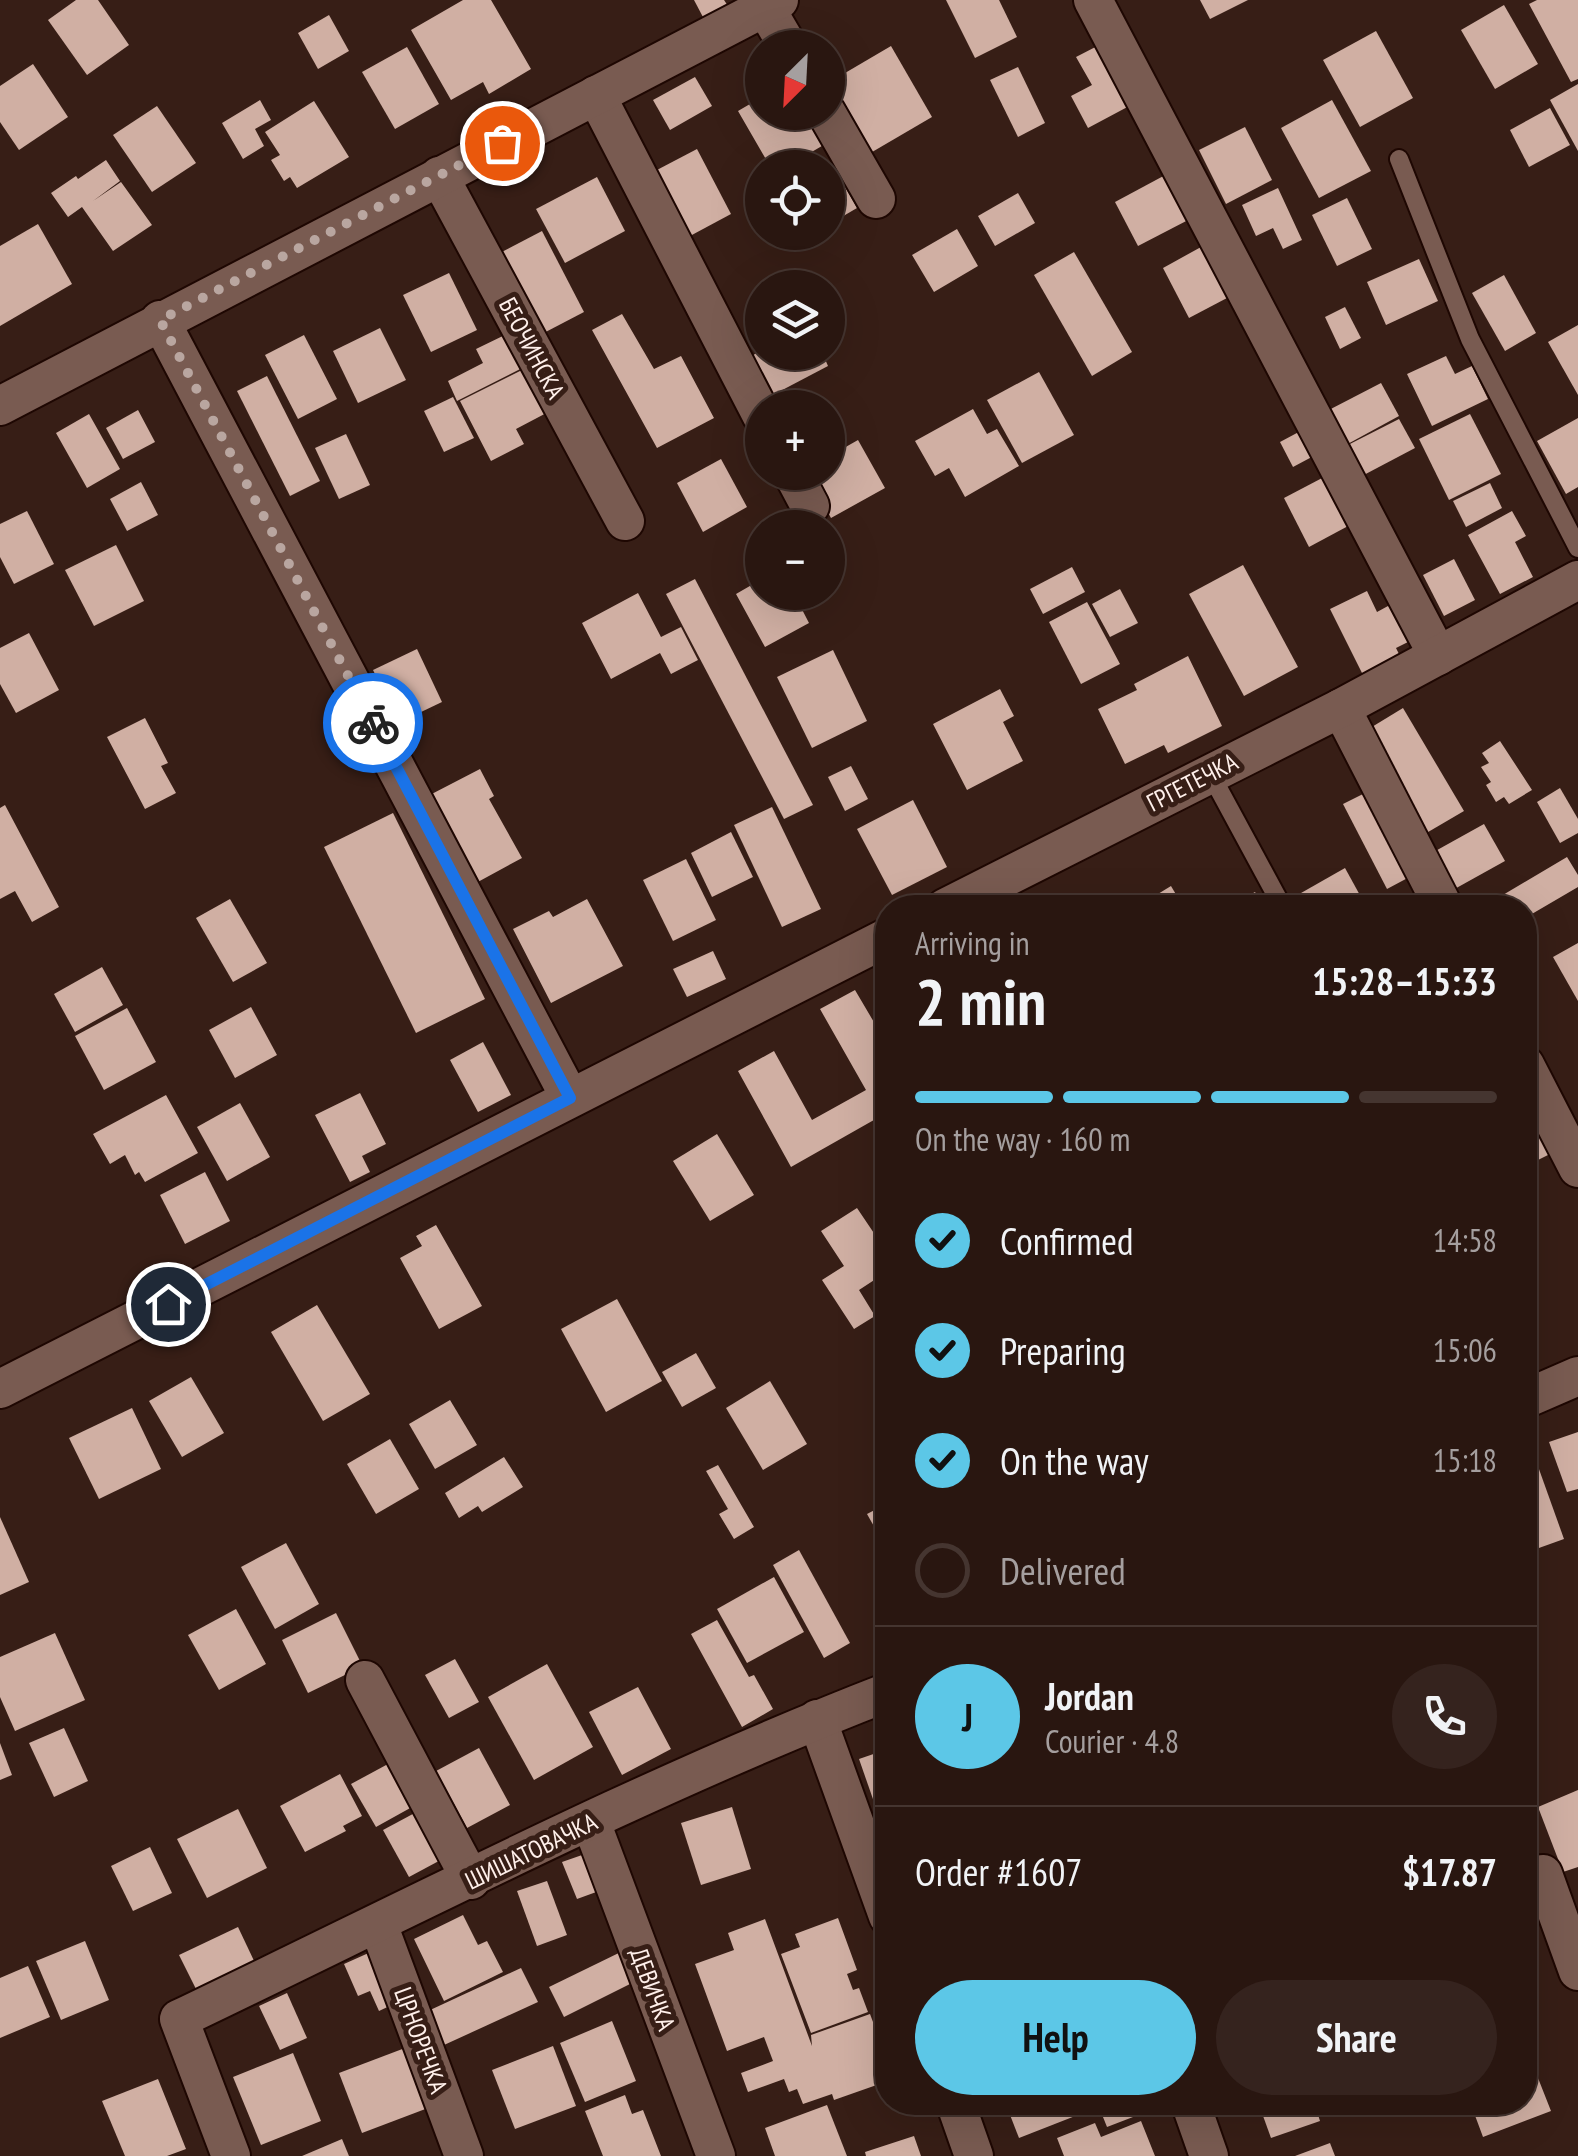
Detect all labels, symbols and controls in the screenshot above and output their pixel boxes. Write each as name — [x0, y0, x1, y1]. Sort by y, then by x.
north arrow — [745, 30, 845, 130]
map controls — [745, 30, 845, 610]
pin — [460, 101, 545, 186]
icon: bag — [475, 116, 530, 171]
button: locate — [745, 150, 845, 250]
button: layers — [745, 270, 845, 370]
street label: БЕОЧИНСКА — [492, 292, 572, 404]
button: + — [745, 390, 845, 490]
button: − — [745, 510, 845, 610]
courier — [323, 673, 423, 773]
icon: bike — [346, 696, 401, 751]
street label: ГРГЕТЕЧКА — [1141, 745, 1243, 819]
text: Arriving in — [915, 922, 1030, 964]
text: 15:28–15:33 — [1312, 956, 1497, 1005]
text: 2 min — [915, 959, 1046, 1043]
text: On the way · 160 m — [915, 1118, 1130, 1160]
icon: check — [915, 1213, 970, 1268]
text: Confirmed — [1000, 1216, 1133, 1265]
text: 14:58 — [1433, 1219, 1497, 1261]
pin — [126, 1262, 211, 1347]
icon: home — [141, 1277, 196, 1332]
icon: check — [915, 1323, 970, 1378]
text: Preparing — [1000, 1326, 1126, 1375]
text: 15:06 — [1433, 1329, 1497, 1371]
icon: check — [915, 1433, 970, 1488]
text: On the way — [1000, 1436, 1148, 1485]
text: 15:18 — [1433, 1439, 1497, 1481]
text: Delivered — [1000, 1546, 1126, 1595]
button: phone — [1392, 1664, 1497, 1769]
text: Jordan — [1045, 1671, 1134, 1720]
text: J — [962, 1692, 973, 1741]
text: Courier · 4.8 — [1045, 1720, 1179, 1762]
street label: ШИШАТОВАЧКА — [460, 1805, 602, 1897]
text: Order #1607 — [915, 1847, 1082, 1896]
text: $17.87 — [1402, 1847, 1497, 1896]
street label: ДЕВИЧКА — [623, 1943, 683, 2035]
button: Help — [915, 1980, 1196, 2095]
button: Share — [1216, 1980, 1497, 2095]
street label: ЦРНОРЕЧКА — [387, 1983, 455, 2098]

